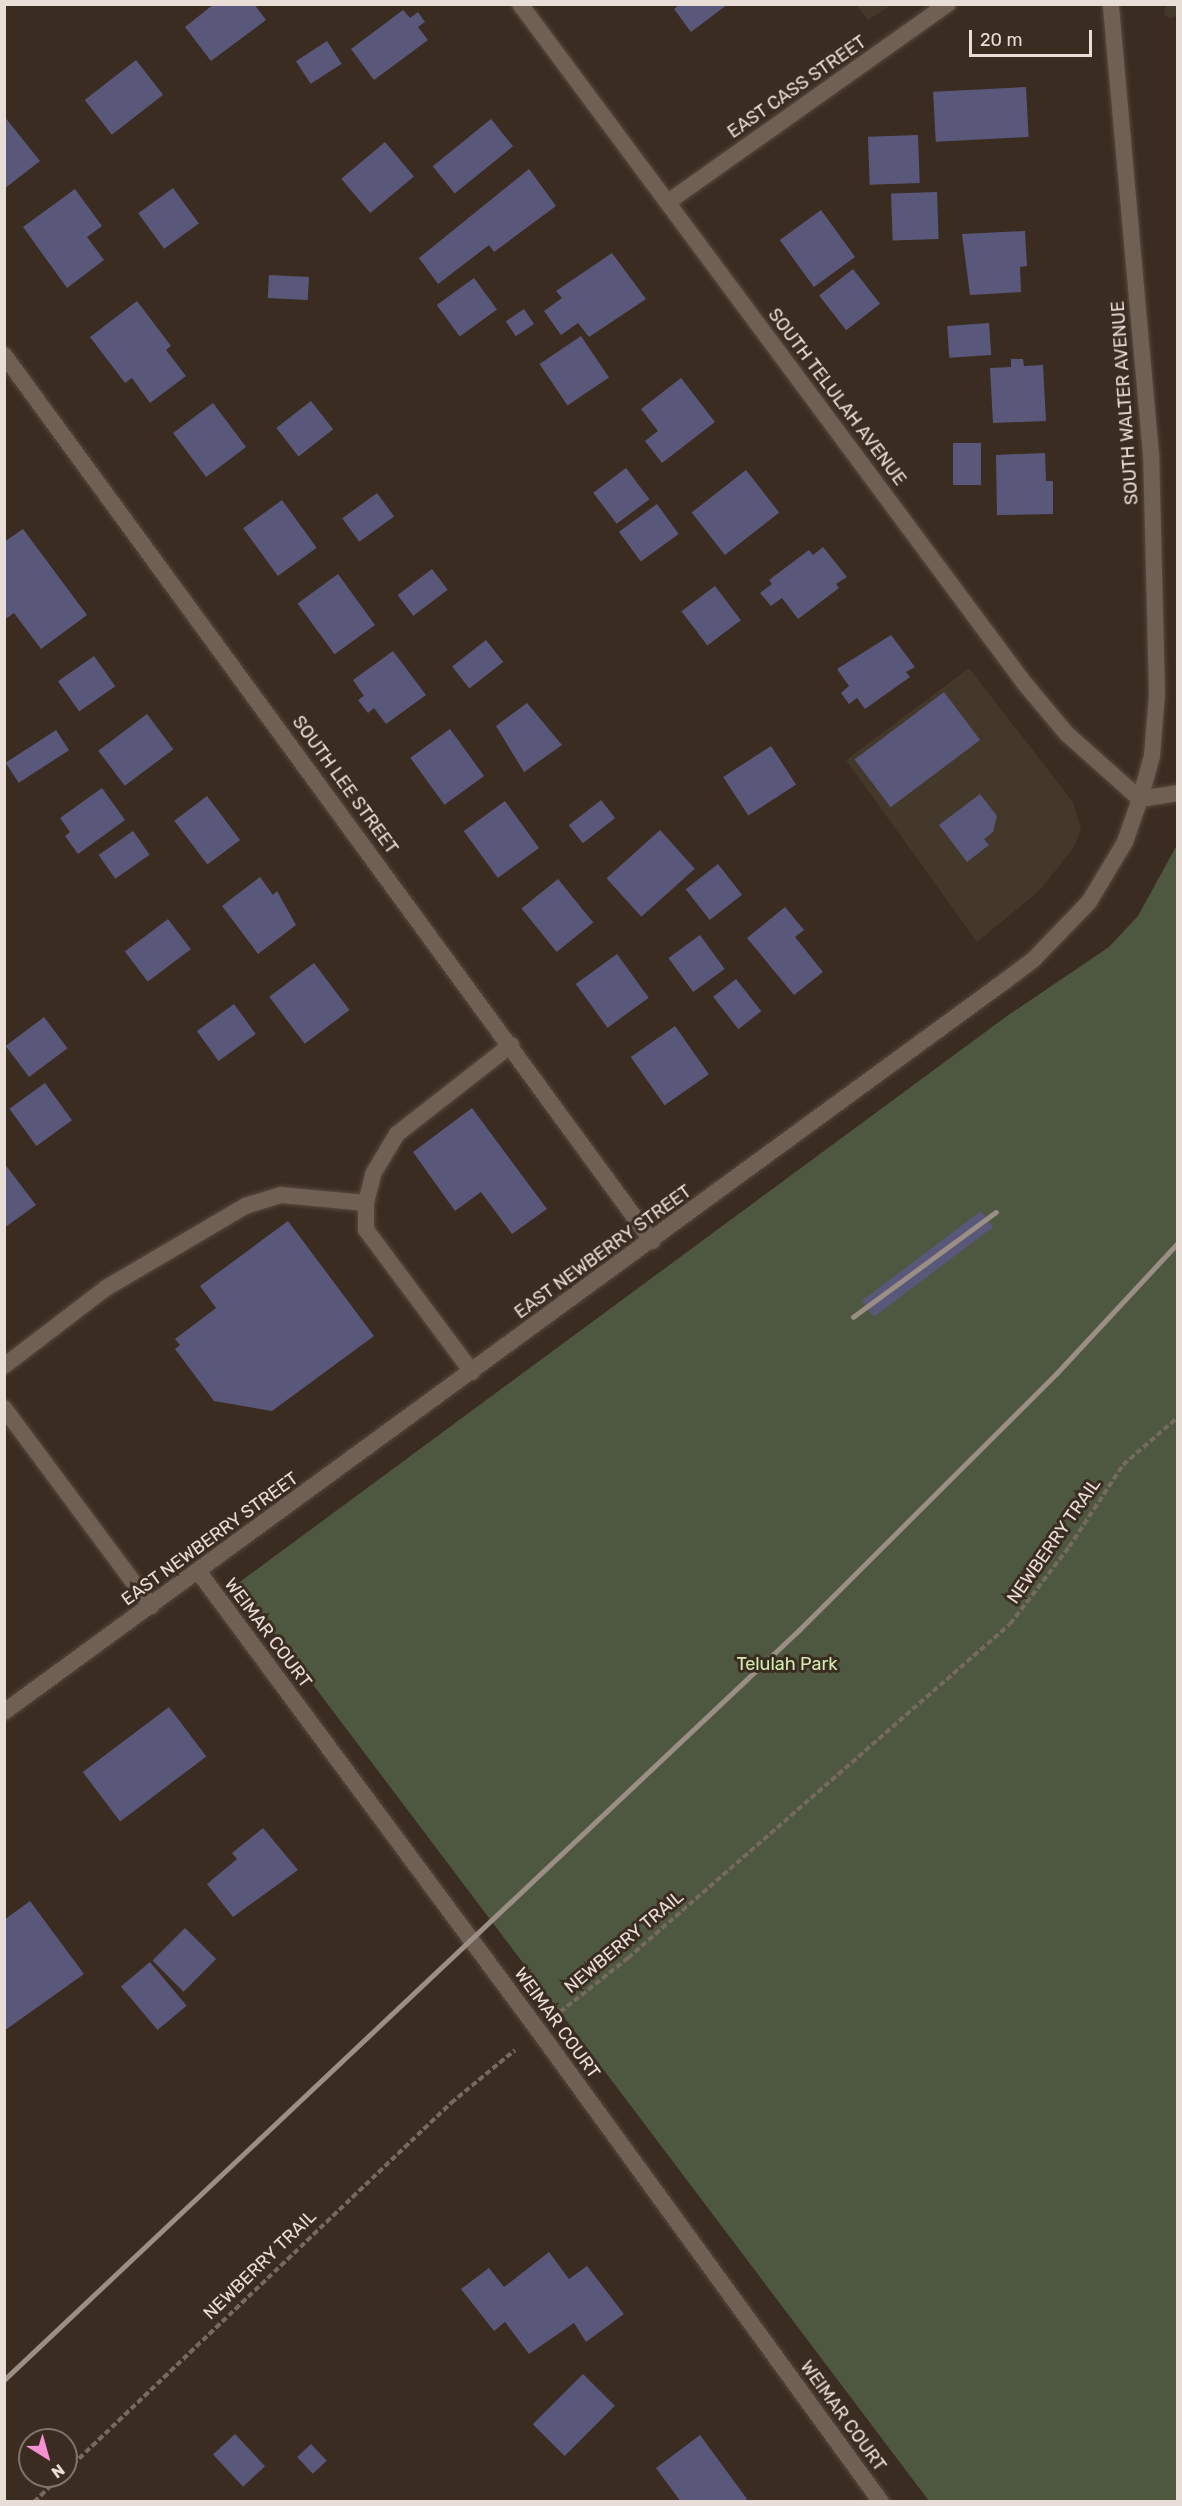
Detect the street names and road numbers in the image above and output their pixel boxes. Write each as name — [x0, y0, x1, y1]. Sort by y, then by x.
street label: EAST CASS STREET — [723, 31, 871, 143]
street label: SOUTH WALTER AVENUE — [1107, 300, 1143, 506]
street label: SOUTH TELULAH AVENUE — [763, 304, 911, 490]
street label: SOUTH LEE STREET — [288, 712, 402, 858]
street label: EAST NEWBERRY STREET — [510, 1180, 696, 1324]
street label: EAST NEWBERRY STREET — [117, 1467, 303, 1611]
street label: NEWBERRY TRAIL — [1002, 1474, 1106, 1608]
street label: WEIMAR COURT — [220, 1574, 316, 1692]
street label: NEWBERRY TRAIL — [560, 1886, 688, 1998]
street label: WEIMAR COURT — [510, 1963, 604, 2083]
street label: NEWBERRY TRAIL — [199, 2205, 321, 2325]
street label: WEIMAR COURT — [796, 2356, 890, 2476]

